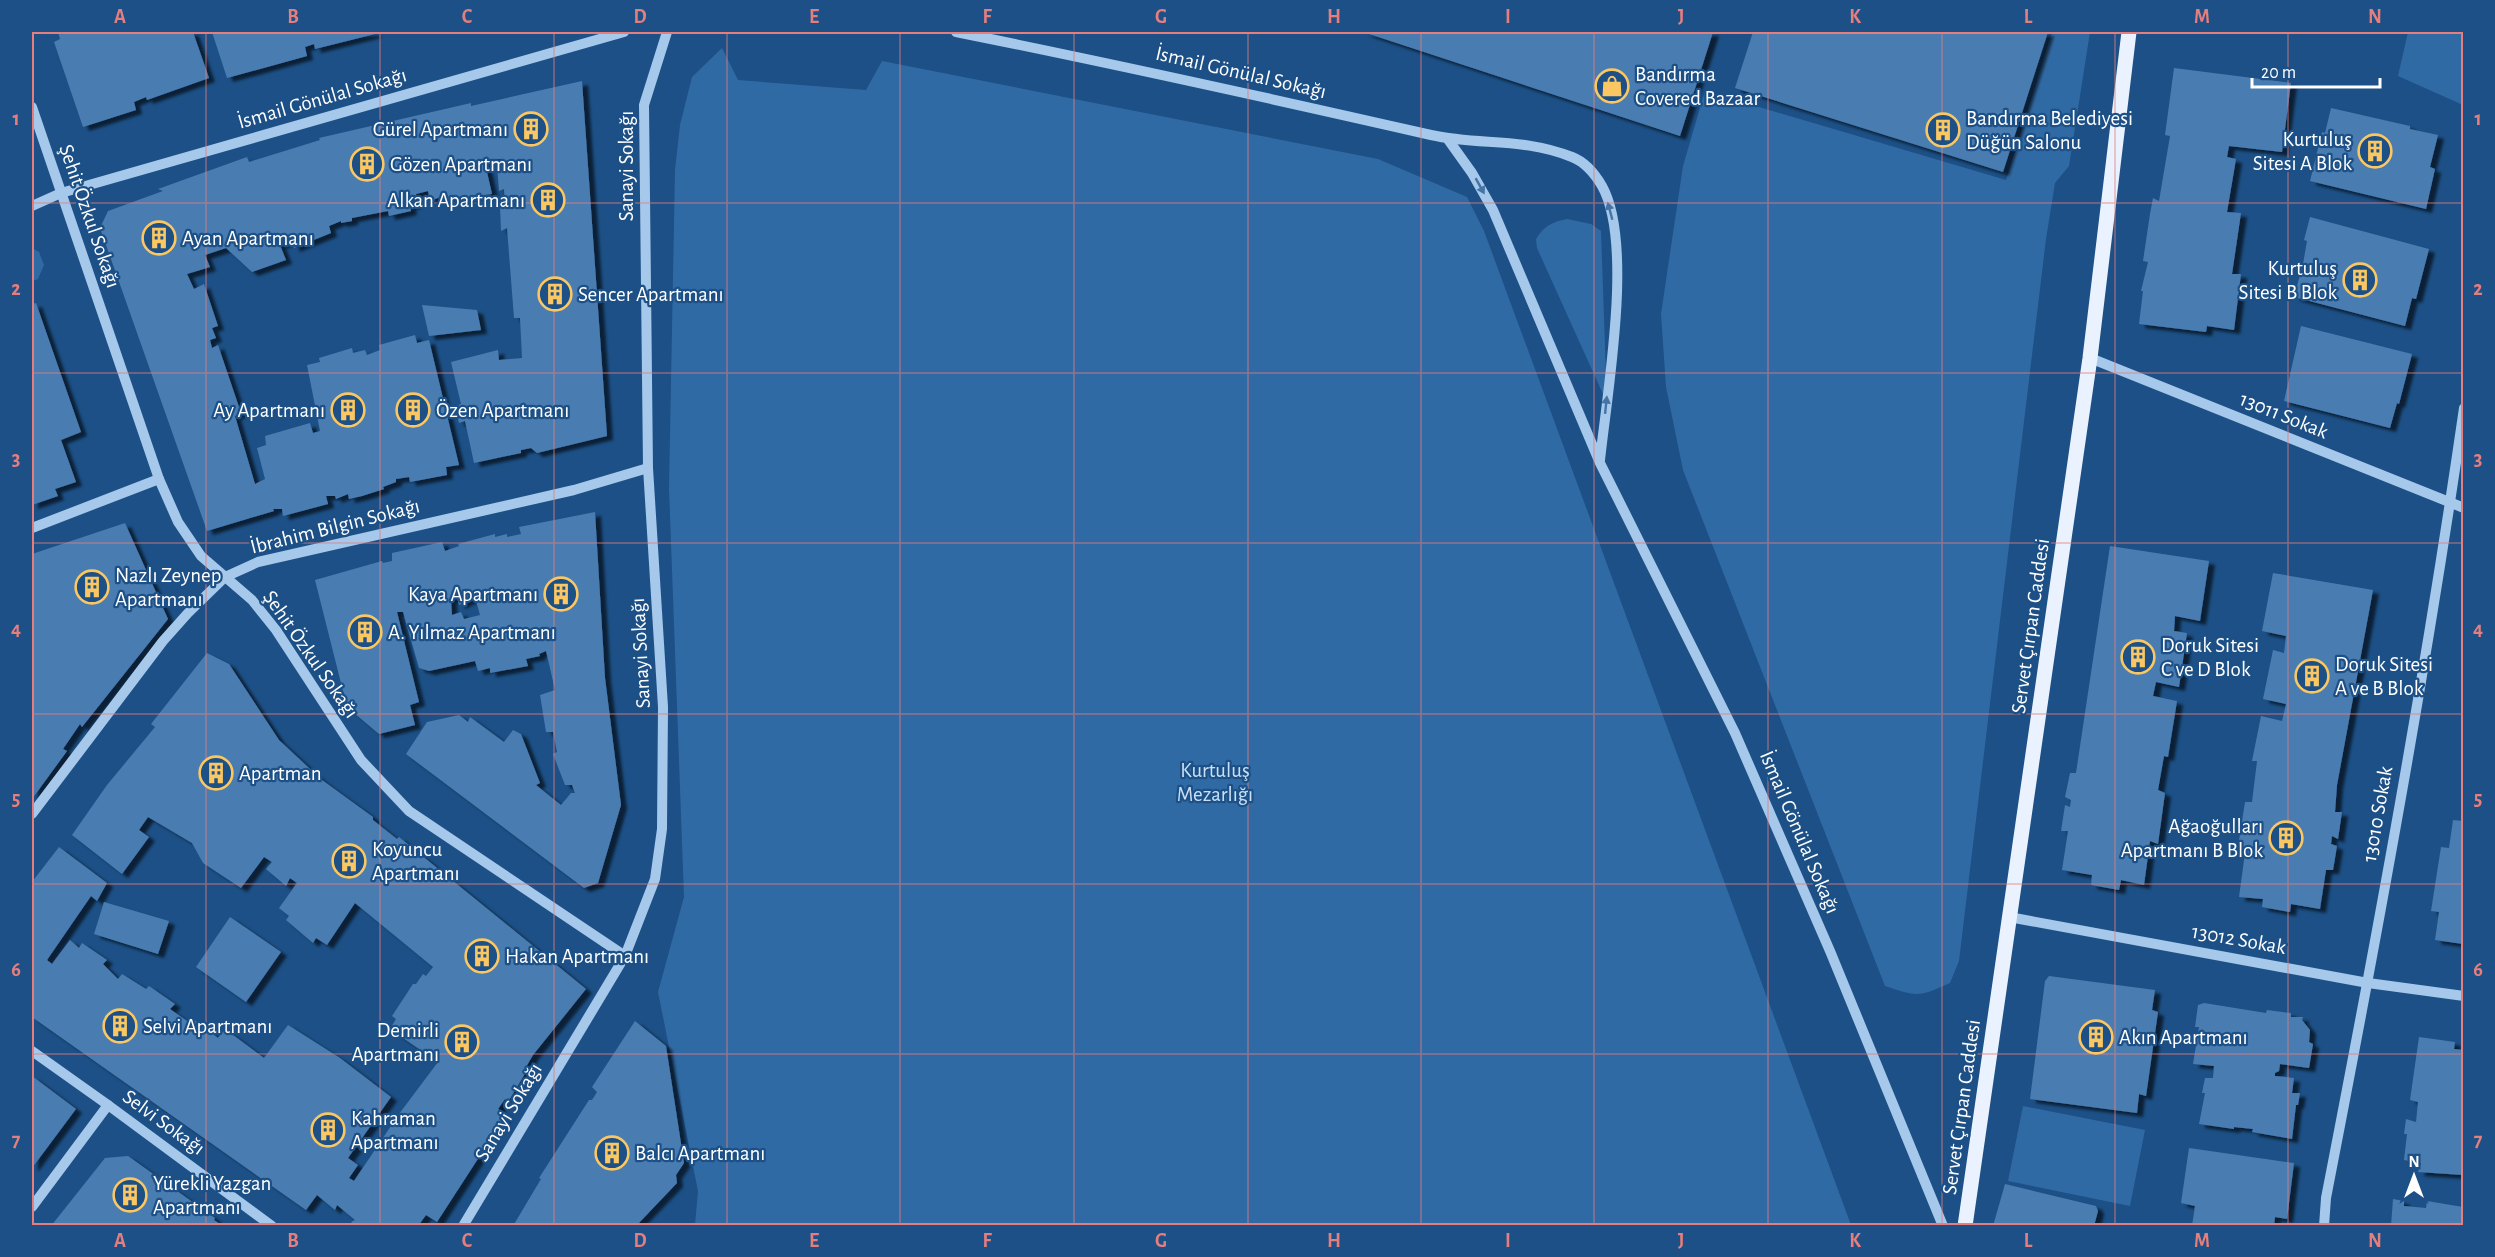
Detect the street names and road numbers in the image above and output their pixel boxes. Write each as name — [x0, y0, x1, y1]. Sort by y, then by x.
street label: İsmail Gönülal Sokağı — [1153, 42, 1329, 102]
street label: İsmail Gönülal Sokağı — [235, 63, 409, 133]
street label: Sanayi Sokağı — [616, 111, 637, 221]
street label: Şehit Özkul Sokağı — [55, 141, 125, 291]
street label: 13011 Sokak — [2237, 388, 2331, 443]
street label: İbrahim Bilgin Sokağı — [248, 494, 422, 558]
street label: Servet Çırpan Caddesi — [2008, 537, 2053, 715]
street label: Şehit Özkul Sokağı — [259, 586, 363, 722]
street label: Sanayi Sokağı — [627, 597, 654, 709]
street label: İsmail Gönülal Sokağı — [1756, 747, 1844, 917]
street label: 13010 Sokak — [2359, 764, 2396, 864]
street label: 13012 Sokak — [2190, 921, 2288, 958]
street label: Servet Çırpan Caddesi — [1939, 1018, 1984, 1196]
street label: Sanayi Sokağı — [471, 1059, 546, 1165]
street label: Selvi Sokağı — [119, 1086, 209, 1159]

